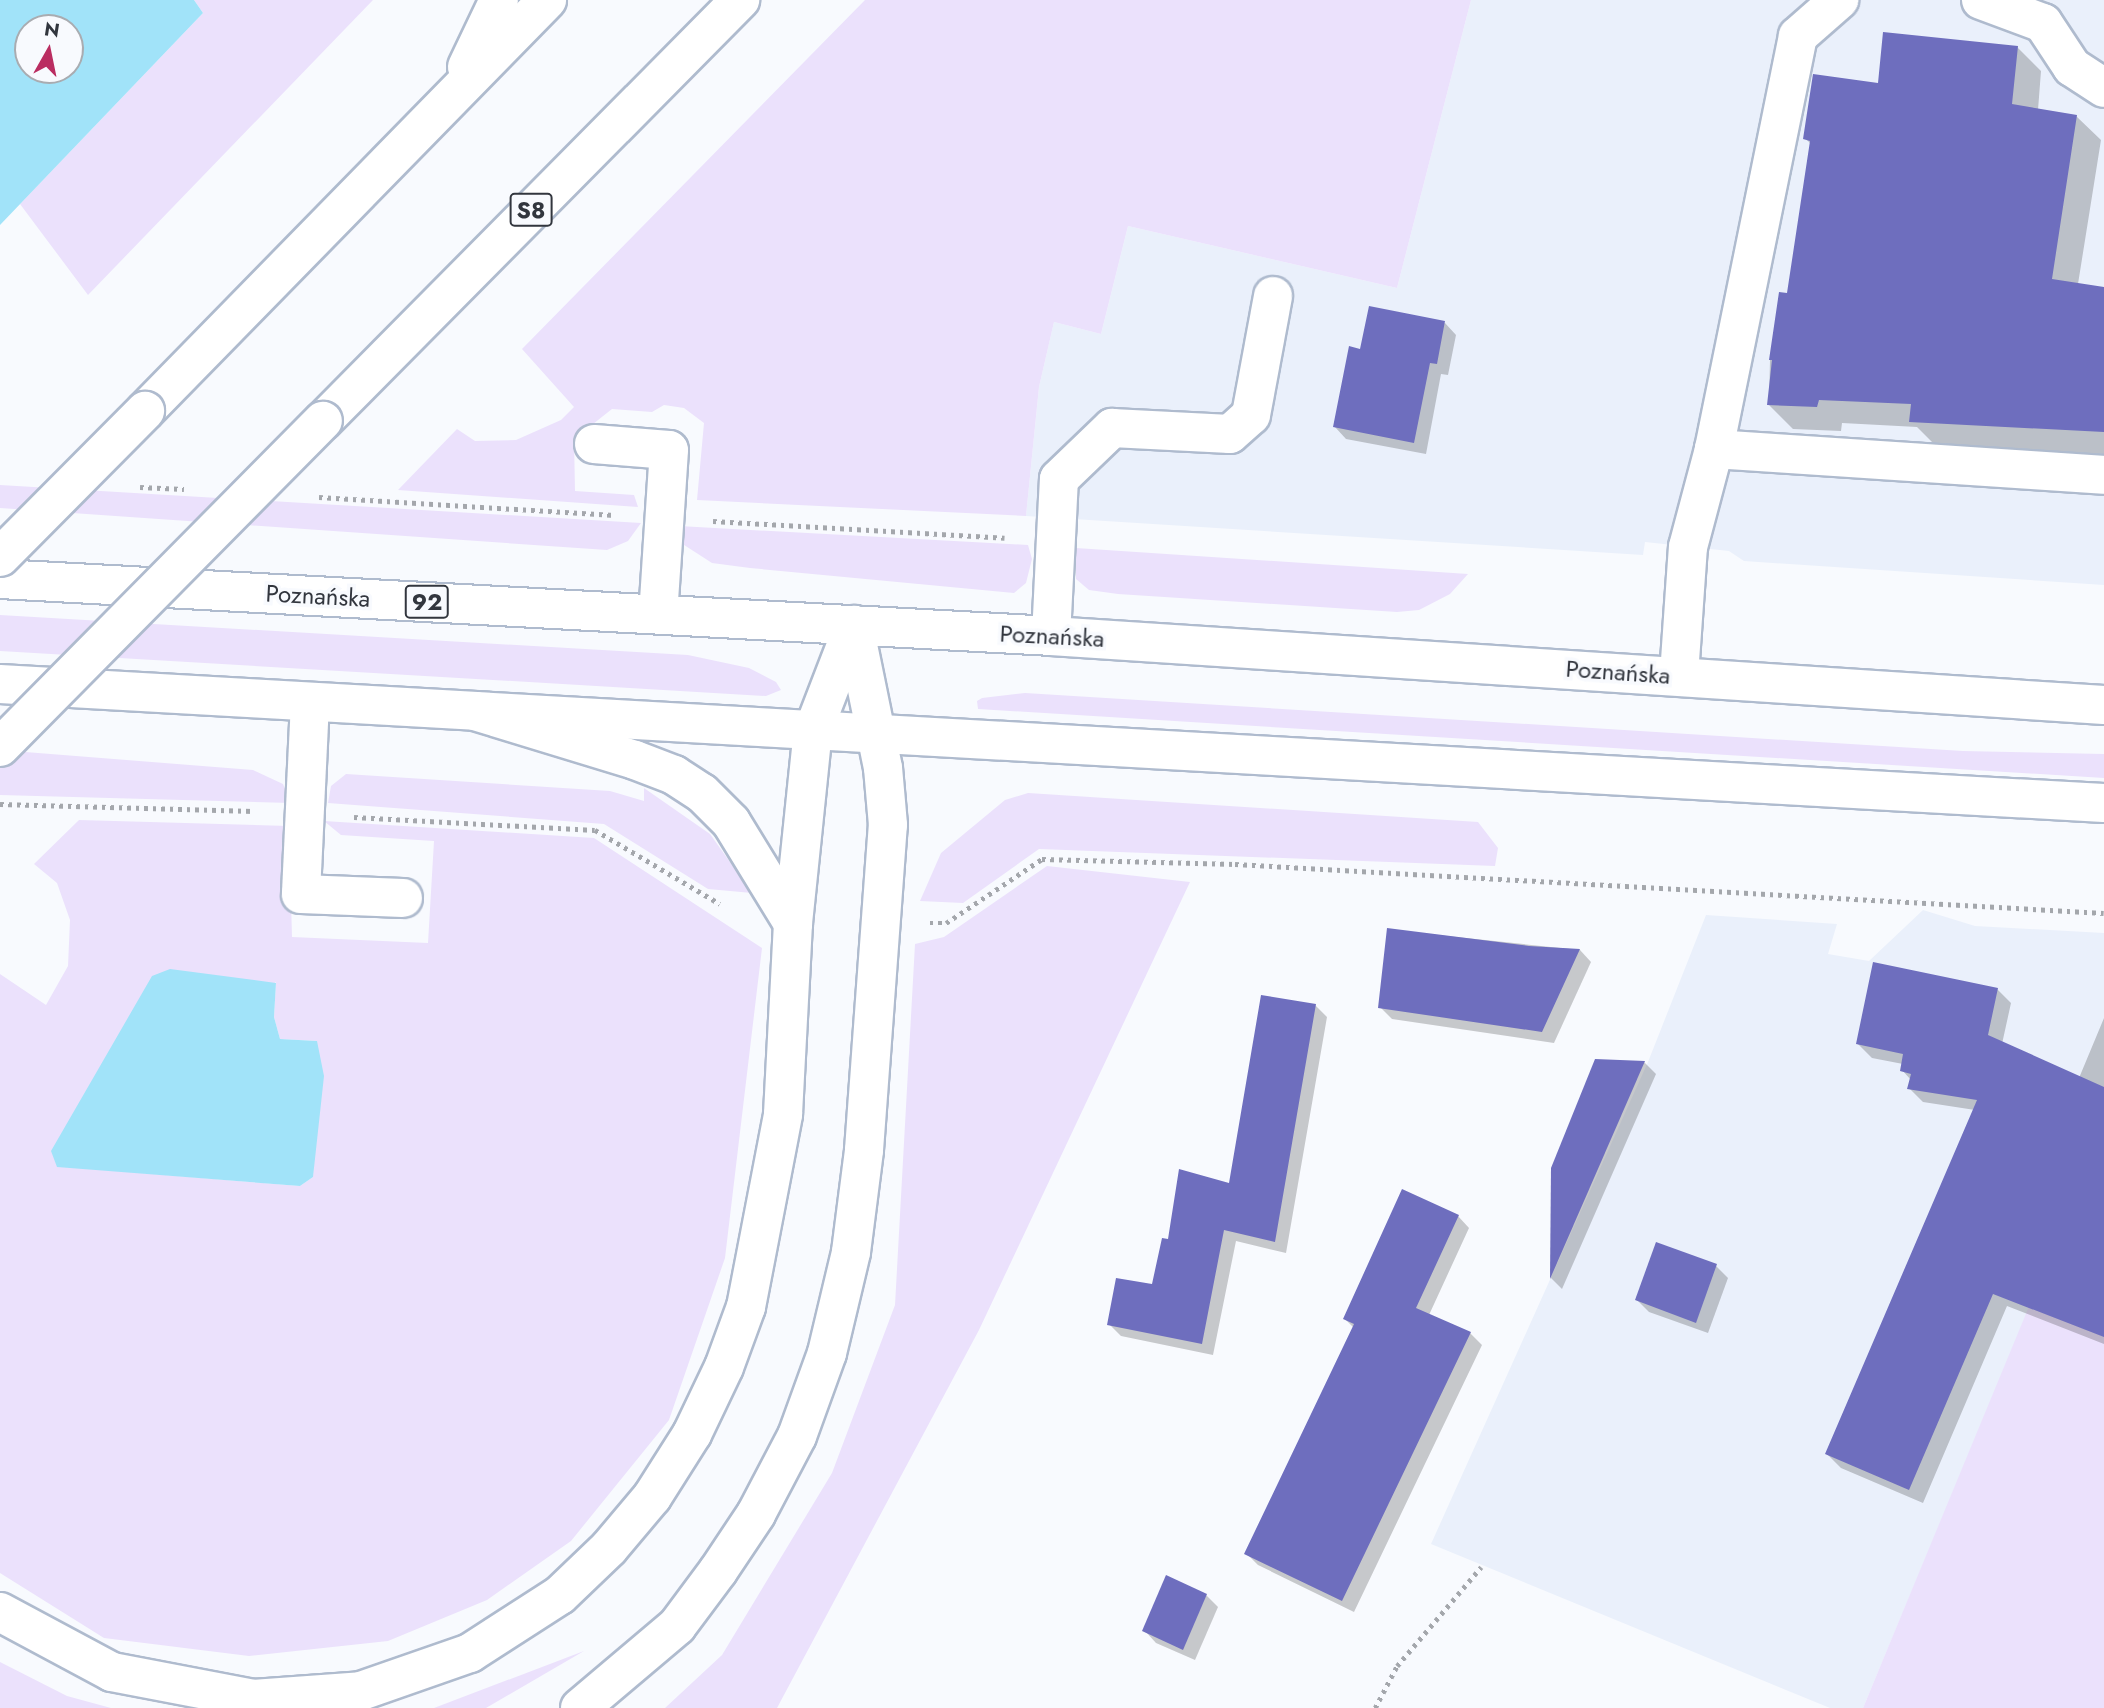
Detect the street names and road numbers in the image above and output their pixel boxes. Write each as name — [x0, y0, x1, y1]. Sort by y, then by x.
road number: S8 — [508, 190, 554, 230]
street label: Poznańska — [265, 579, 371, 613]
road number: 92 — [404, 582, 450, 622]
street label: Poznańska — [999, 619, 1105, 653]
street label: Poznańska — [1565, 654, 1671, 690]

